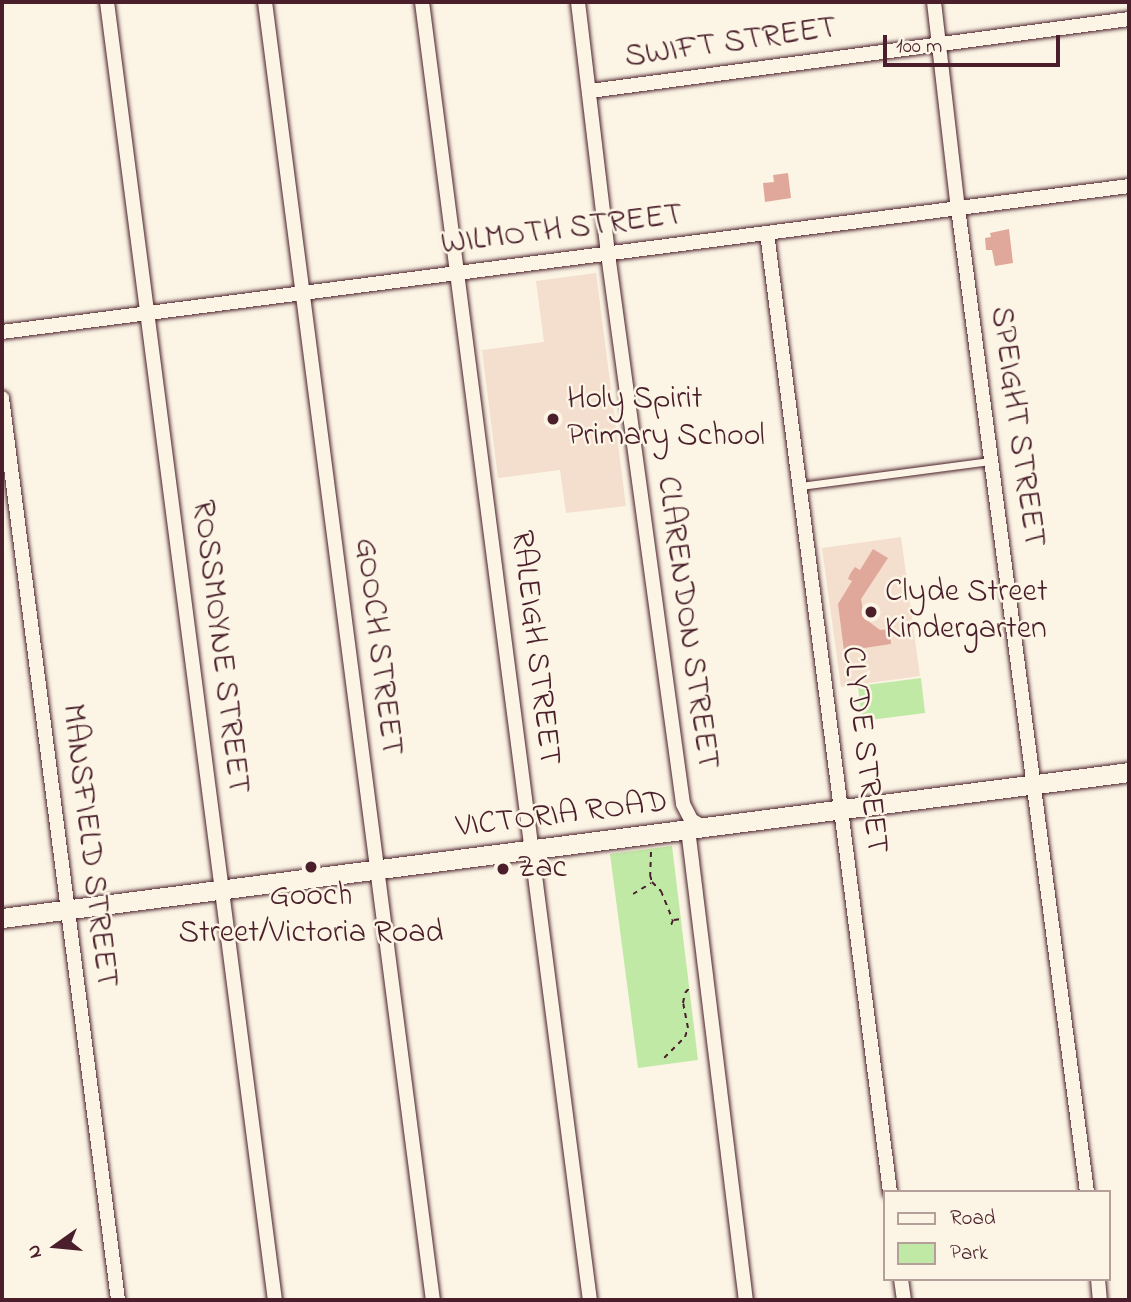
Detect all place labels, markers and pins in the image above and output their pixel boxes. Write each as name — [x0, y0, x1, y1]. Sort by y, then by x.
place label: Holy Spirit Primary School — [567, 382, 765, 457]
marker: Holy Spirit Primary School — [545, 411, 561, 427]
place label: Clyde Street Kindergarten — [885, 575, 1048, 650]
marker: Clyde Street Kindergarten — [863, 604, 879, 620]
place label: Zac — [517, 850, 567, 888]
marker: Gooch Street/Victoria Road — [303, 859, 319, 875]
marker: Zac — [495, 861, 511, 877]
place label: Gooch Street/Victoria Road — [178, 879, 444, 954]

